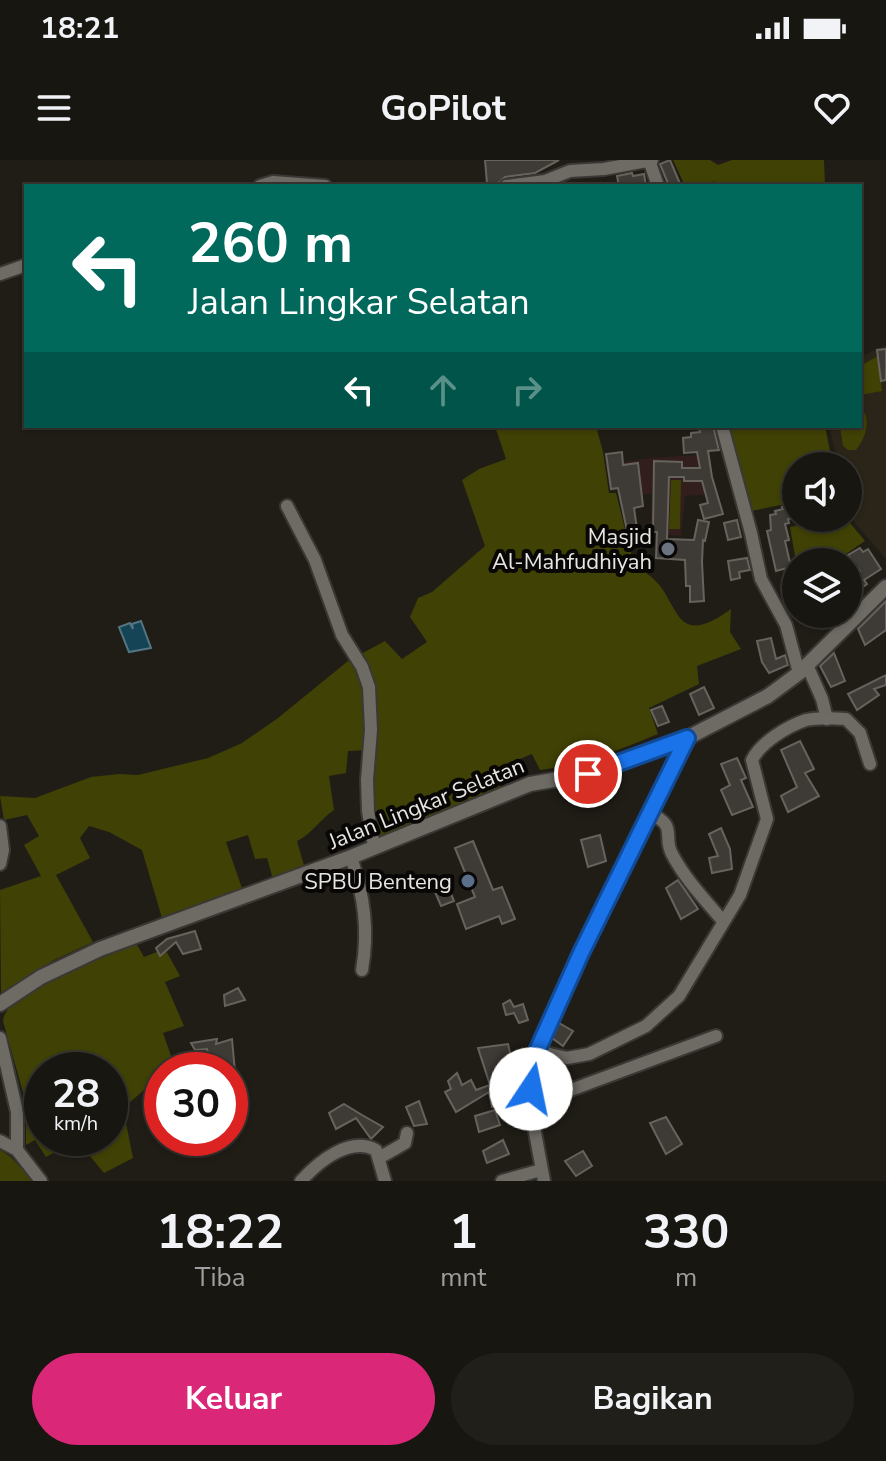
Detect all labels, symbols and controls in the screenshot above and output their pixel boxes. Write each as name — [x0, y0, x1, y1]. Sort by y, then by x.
text: 18:21 — [40, 8, 119, 49]
text: GoPilot — [380, 84, 506, 133]
icon: menu — [32, 86, 76, 130]
icon: heart — [810, 86, 854, 130]
text: 260 m — [188, 205, 353, 282]
icon: left — [56, 216, 160, 320]
text: Jalan Lingkar Selatan — [188, 278, 530, 327]
icon: left — [337, 368, 381, 412]
icon: ahead — [421, 368, 465, 412]
icon: right — [505, 368, 549, 412]
map controls — [782, 452, 862, 628]
button: sound — [782, 452, 862, 532]
place label: Masjid Al-Mahfudhiyah — [492, 522, 652, 577]
marker: Masjid Al-Mahfudhiyah — [659, 540, 677, 558]
button: layers — [782, 548, 862, 628]
pin — [554, 740, 622, 808]
street label: Jalan Lingkar Selatan — [323, 751, 529, 857]
icon: arrive — [566, 752, 610, 796]
place label: SPBU Benteng — [304, 867, 452, 897]
marker: SPBU Benteng — [459, 872, 477, 890]
position arrow — [489, 1047, 573, 1131]
speed limit sign: 30 — [144, 1052, 248, 1156]
text: 28 — [52, 1067, 100, 1121]
text: km/h — [54, 1110, 98, 1137]
text: 18:22 — [157, 1199, 284, 1265]
text: 1 — [449, 1199, 478, 1265]
text: 330 — [643, 1199, 729, 1265]
text: Tiba — [195, 1260, 245, 1295]
text: mnt — [440, 1260, 486, 1295]
text: m — [675, 1260, 697, 1295]
button: Keluar — [32, 1353, 435, 1445]
button: Bagikan — [451, 1353, 854, 1445]

